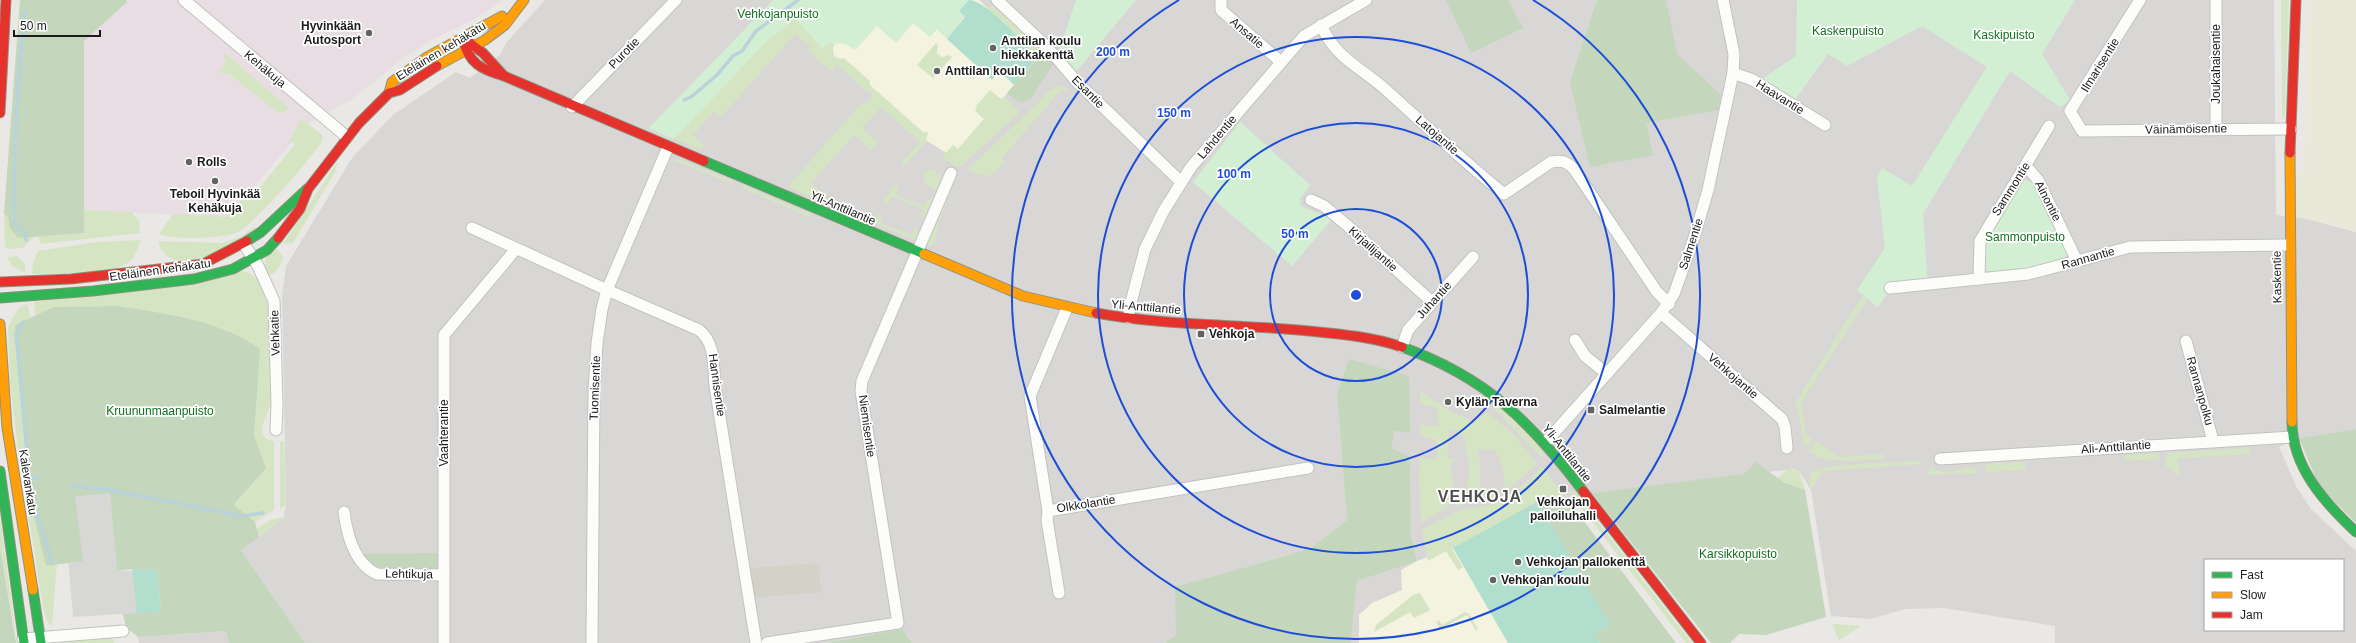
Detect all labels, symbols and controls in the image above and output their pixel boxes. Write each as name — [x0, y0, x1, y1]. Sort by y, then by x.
park label: Vehkojanpuisto — [737, 7, 819, 21]
scale bar — [14, 12, 100, 38]
street label: Ansatie — [1227, 15, 1267, 52]
text: 50 m — [20, 19, 47, 33]
place label: Hyvinkään Autosport — [301, 19, 361, 47]
street label: Eteläinen kehäkatu — [394, 19, 488, 83]
park label: Kaskenpuisto — [1812, 24, 1884, 38]
street label: Joukahaisentie — [2209, 24, 2223, 104]
marker: Hyvinkään Autosport — [364, 28, 374, 38]
park label: Kaskipuisto — [1973, 28, 2035, 42]
street label: Purotie — [606, 34, 642, 72]
place label: Anttilan koulu hiekkakenttä — [1001, 34, 1081, 62]
street label: Ilmarisentie — [2078, 35, 2122, 95]
marker: Anttilan koulu hiekkakenttä — [988, 43, 998, 53]
text: 200 m — [1096, 45, 1130, 59]
street label: Kehäkuja — [241, 48, 289, 91]
place label: Anttilan koulu — [945, 64, 1025, 78]
marker: Anttilan koulu — [932, 66, 942, 76]
street label: Esantie — [1069, 73, 1107, 111]
street label: Haavantie — [1753, 77, 1807, 117]
text: 150 m — [1157, 106, 1191, 120]
street label: Lahdentie — [1195, 112, 1240, 162]
street label: Latojantie — [1413, 113, 1461, 158]
street label: Väinämöisentie — [2145, 121, 2227, 137]
place label: Rolls — [197, 155, 227, 169]
marker: Rolls — [184, 157, 194, 167]
street label: Sammontie — [1989, 159, 2033, 218]
text: 100 m — [1217, 167, 1251, 181]
marker: Teboil Hyvinkää Kehäkuja — [210, 176, 220, 186]
street label: Ainontie — [2032, 178, 2064, 224]
place label: Teboil Hyvinkää Kehäkuja — [170, 187, 261, 215]
street label: Yli-Anttilantie — [808, 188, 878, 228]
street label: Salmentie — [1676, 216, 1706, 272]
street label: Kirjailijantie — [1346, 223, 1400, 275]
text: 50 m — [1281, 227, 1309, 241]
park label: Sammonpuisto — [1985, 230, 2065, 244]
street label: Rannantie — [2060, 244, 2117, 272]
street label: Kaskentie — [2270, 250, 2284, 303]
street label: Eteläinen kehäkatu — [108, 256, 212, 284]
street label: Juhantie — [1414, 278, 1455, 322]
centre of rings — [1349, 288, 1363, 302]
street label: Yli-Anttilantie — [1111, 297, 1182, 317]
street label: Vehkatie — [267, 309, 283, 356]
place label: Vehkoja — [1209, 327, 1255, 341]
marker: Vehkoja — [1196, 329, 1206, 339]
street label: Vehkojantie — [1705, 350, 1761, 402]
street label: Hannisentie — [706, 353, 728, 418]
street label: Tuomisentie — [587, 355, 603, 421]
street label: Rannanpolku — [2184, 355, 2216, 427]
street label: Niemisentie — [856, 394, 878, 458]
place label: Kylän Taverna — [1456, 395, 1537, 409]
marker: Kylän Taverna — [1443, 397, 1453, 407]
street label: Vaahterantie — [437, 399, 451, 467]
place label: Salmelantie — [1599, 403, 1666, 417]
park label: Kruununmaanpuisto — [106, 404, 214, 418]
marker: Salmelantie — [1586, 405, 1596, 415]
street label: Yli-Anttilantie — [1540, 421, 1595, 485]
street label: Ali-Anttilantie — [2081, 438, 2152, 456]
street label: Kalevankatu — [16, 448, 40, 516]
marker: Vehkojan palloiluhalli — [1558, 484, 1568, 494]
district label: VEHKOJA — [1438, 488, 1522, 505]
street label: Olkkolantie — [1056, 492, 1117, 516]
place label: Vehkojan palloiluhalli — [1530, 495, 1596, 523]
park label: Karsikkopuisto — [1699, 547, 1777, 561]
place label: Vehkojan pallokenttä — [1526, 555, 1646, 569]
marker: Vehkojan pallokenttä — [1513, 557, 1523, 567]
legend — [2204, 559, 2344, 631]
street label: Lehtikuja — [385, 567, 433, 581]
text: Fast — [2240, 568, 2264, 582]
place label: Vehkojan koulu — [1501, 573, 1589, 587]
marker: Vehkojan koulu — [1488, 575, 1498, 585]
text: Slow — [2240, 588, 2266, 602]
text: Jam — [2240, 608, 2263, 622]

